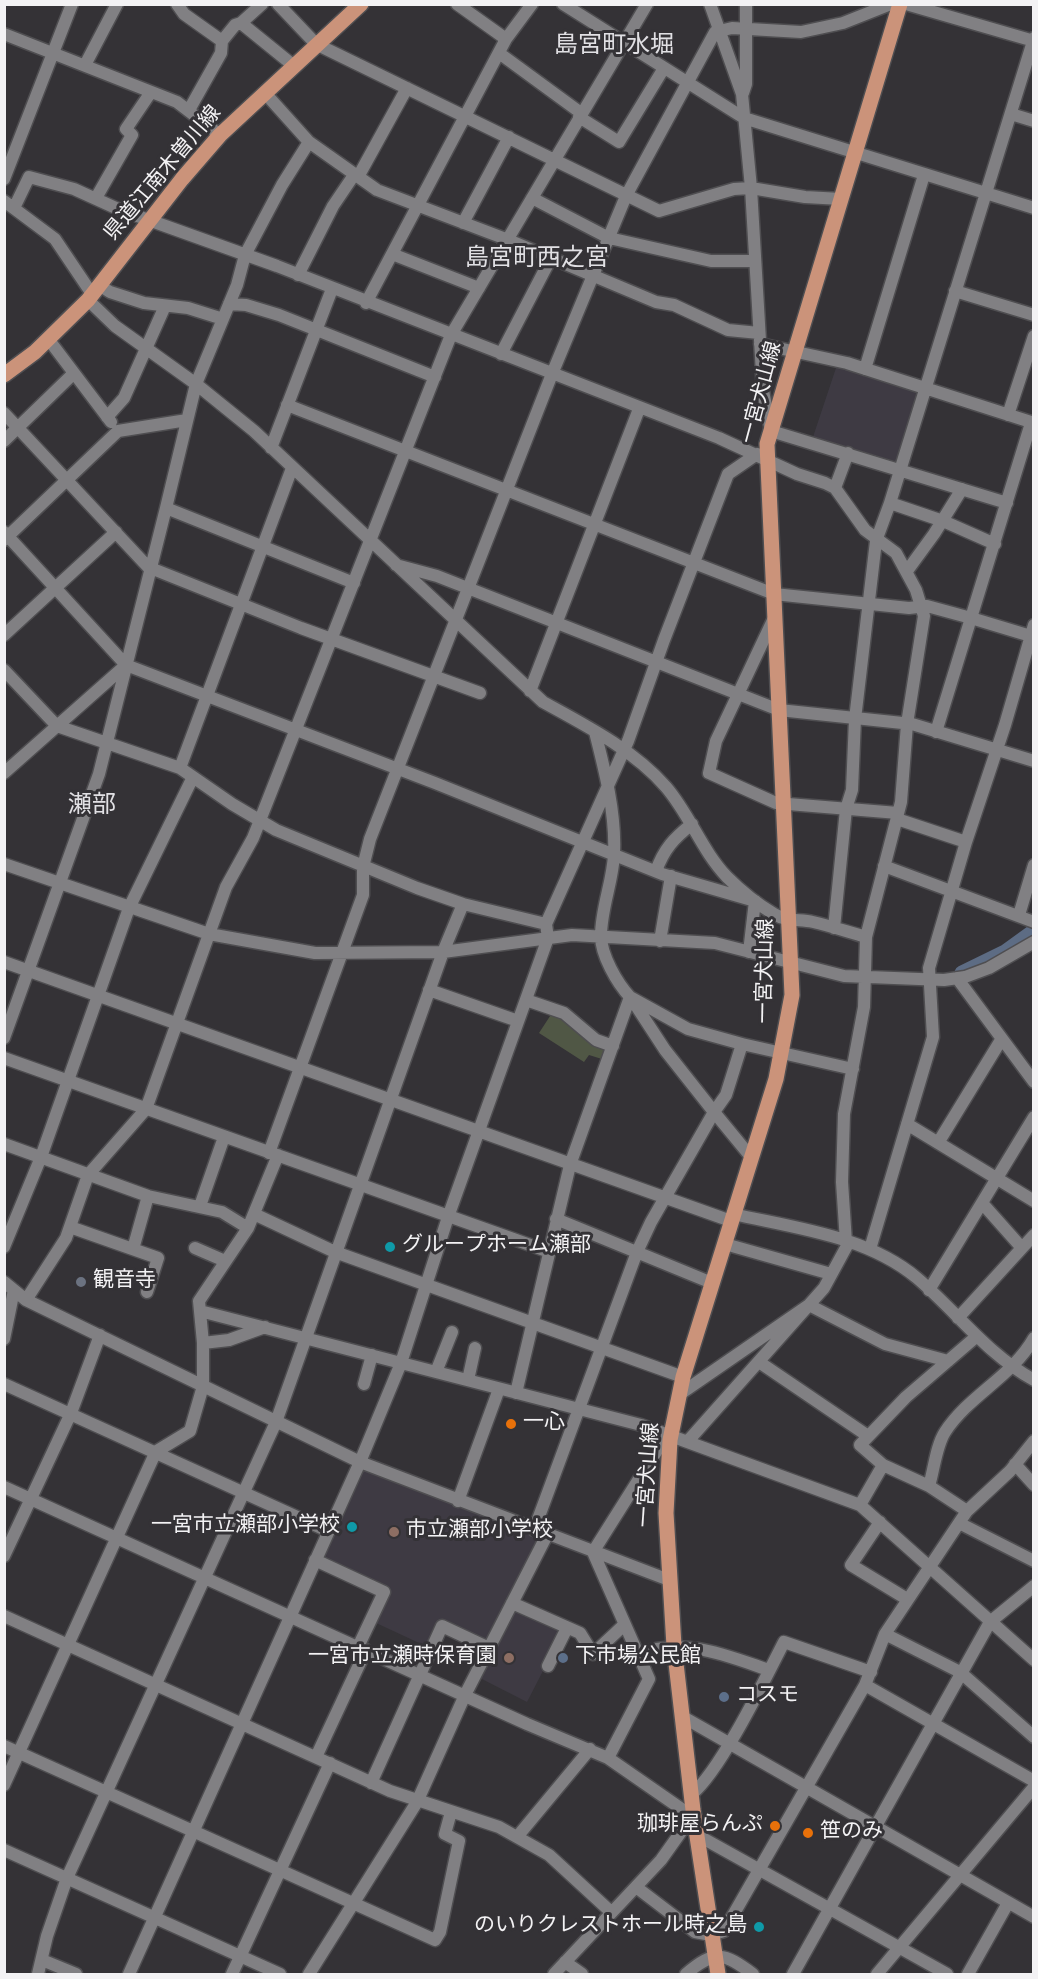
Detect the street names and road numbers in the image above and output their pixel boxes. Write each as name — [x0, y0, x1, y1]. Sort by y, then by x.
street label: 県道江南木曽川線 — [100, 102, 228, 246]
street label: 一宮犬山線 — [737, 339, 789, 447]
street label: 一宮犬山線 — [753, 918, 781, 1024]
street label: 一宮犬山線 — [634, 1422, 666, 1528]

